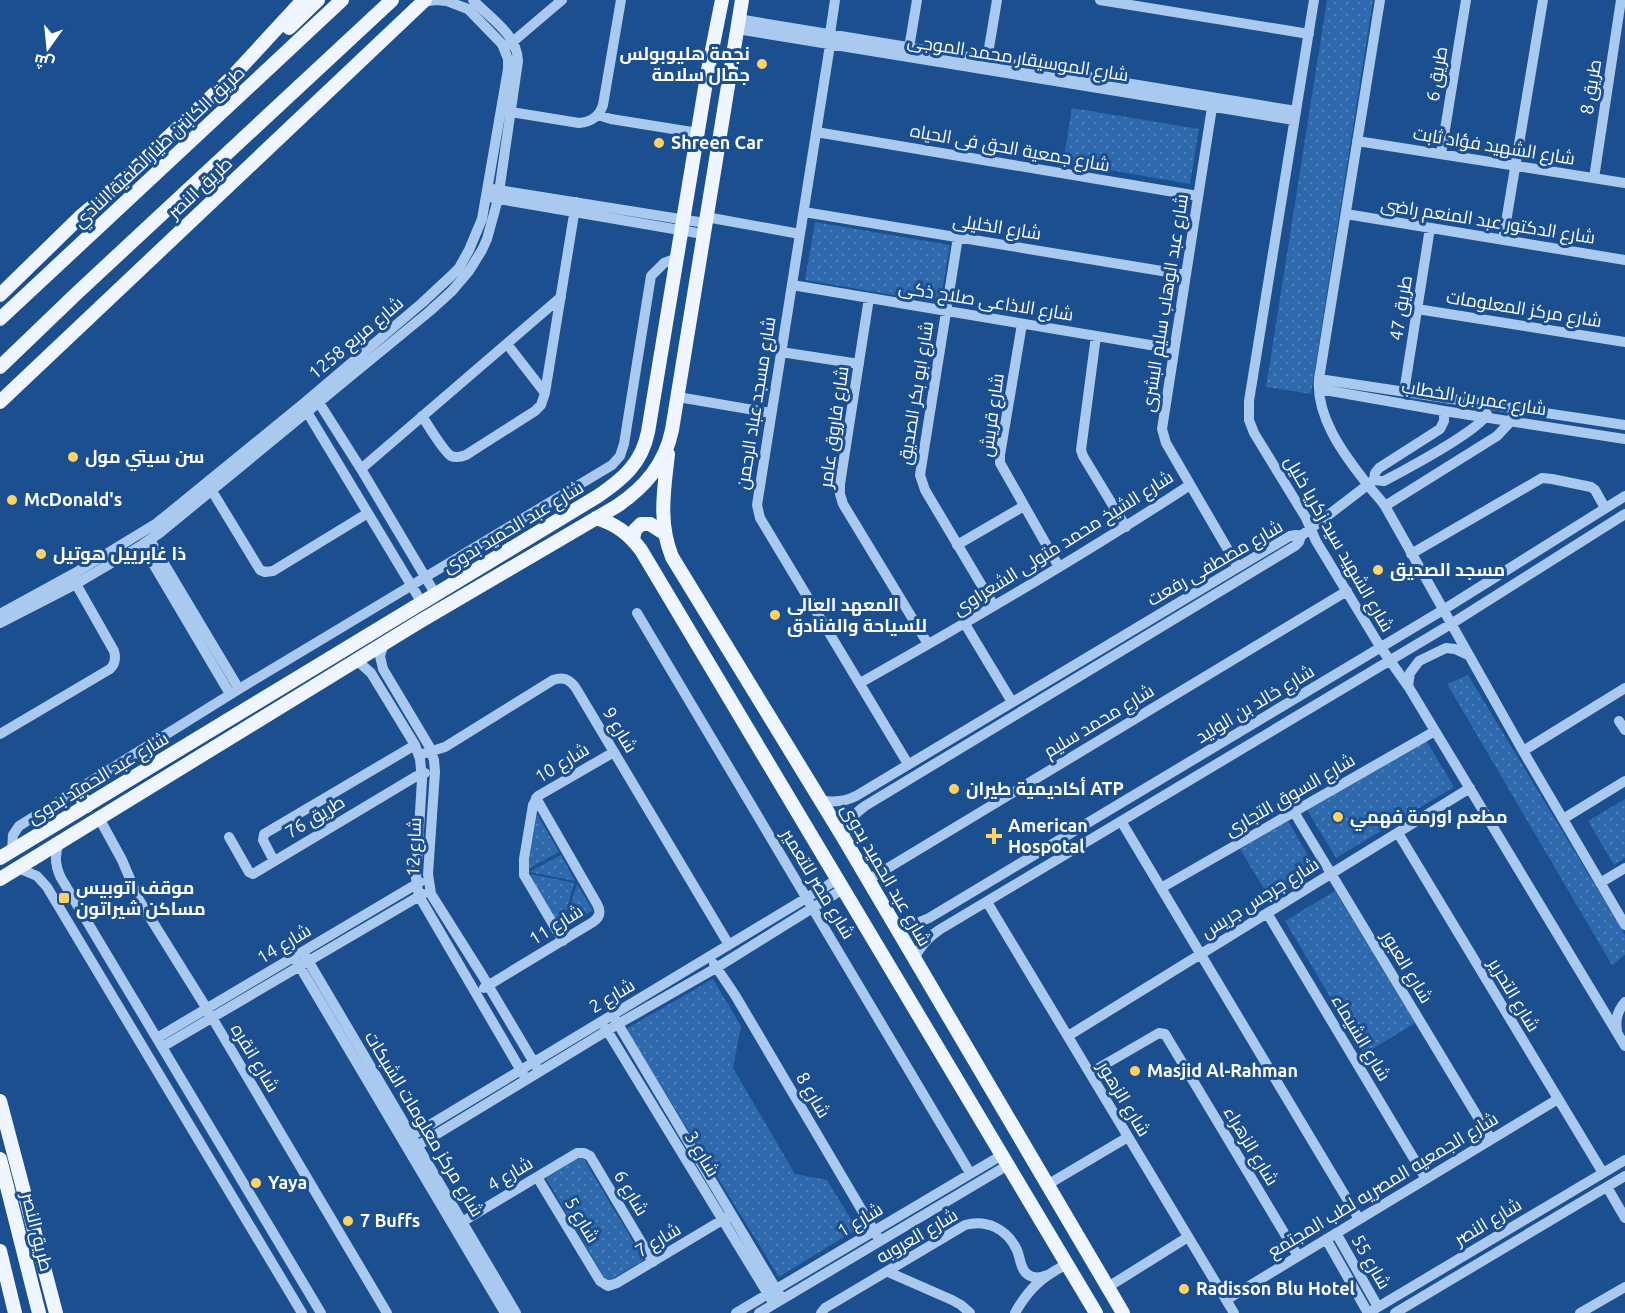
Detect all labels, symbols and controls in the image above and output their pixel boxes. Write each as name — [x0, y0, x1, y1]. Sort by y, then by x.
north arrow — [18, 18, 78, 78]
street label: شارع الموسيقار محمد الموجى — [906, 30, 1130, 87]
place label: نجمة هليوبولس جمال سلامة — [619, 43, 750, 86]
street label: طريق 6 — [1422, 45, 1453, 103]
text: ش — [32, 50, 57, 74]
marker: نجمة هليوبولس جمال سلامة — [755, 57, 769, 71]
street label: طريق 8 — [1576, 58, 1607, 116]
street label: طريق الكابتن طيار لطفية النادي — [69, 62, 251, 235]
street label: شارع جمعية الحق فى الحياه — [908, 120, 1112, 177]
street label: شارع الشهيد فؤاد ثابت — [1411, 122, 1577, 171]
place label: Shreen Car — [671, 132, 764, 152]
marker: Shreen Car — [652, 136, 666, 150]
street label: طريق النصر — [162, 153, 238, 225]
street label: شارع عبد الوهاب سليم البشرى — [1137, 192, 1194, 414]
street label: شارع الدكتور عبد المنعم راضى — [1379, 193, 1597, 250]
street label: شارع الخليلى — [951, 209, 1043, 246]
street label: طريق 47 — [1385, 274, 1418, 342]
street label: شارع الاذاعى صلاح ذكى — [897, 276, 1075, 327]
street label: شارع مركز المعلومات — [1445, 286, 1603, 333]
street label: شارع مربع 1258 — [304, 292, 408, 385]
street label: شارع مسجد عباد الرحمن — [731, 315, 782, 491]
street label: شارع ابو بكر الصديق — [894, 320, 939, 467]
street label: شارع فاروق عامر — [814, 365, 854, 490]
street label: شارع قريش — [975, 372, 1010, 458]
street label: شارع عمر بن الخطاب — [1400, 376, 1548, 421]
place label: سن سيتي مول — [85, 446, 204, 472]
marker: سن سيتي مول — [66, 450, 80, 464]
street label: شارع الشهيد سيد زكريا خليل — [1279, 452, 1398, 636]
street label: شارع الشيخ محمد متولى الشعراوى — [949, 466, 1178, 621]
street label: شارع عبد الحميد بدوى — [438, 476, 588, 579]
place label: McDonald's — [24, 489, 122, 509]
marker: McDonald's — [5, 493, 19, 507]
street label: شارع مصطفى رفعت — [1143, 515, 1287, 612]
place label: ذا غابرييل هوتيل — [53, 543, 186, 565]
marker: ذا غابرييل هوتيل — [34, 547, 48, 561]
place label: مسجد الصديق — [1390, 559, 1505, 581]
marker: مسجد الصديق — [1371, 563, 1385, 577]
place label: المعهد العالى للسياحة والفنادق — [787, 594, 927, 637]
marker: المعهد العالى للسياحة والفنادق — [768, 608, 782, 622]
street label: شارع خالد بن الوليد — [1192, 660, 1319, 749]
street label: شارع محمد سليم — [1040, 679, 1159, 763]
street label: شارع 9 — [597, 703, 642, 757]
street label: شارع عبد الحميد بدوى — [23, 727, 173, 830]
street label: شارع 10 — [531, 738, 594, 789]
street label: شارع السوق التجارى — [1221, 749, 1359, 842]
place label: أكاديمية طيران ATP — [966, 776, 1124, 800]
marker: أكاديمية طيران ATP — [947, 782, 961, 796]
street label: طريق 76 — [281, 791, 349, 844]
street label: شارع عبد الحميد بدوى — [835, 800, 936, 951]
place label: مطعم اورمة فهمي — [1350, 806, 1508, 832]
marker: مطعم اورمة فهمي — [1331, 810, 1345, 824]
place label: American Hospotal — [1008, 815, 1088, 856]
street label: شارع 12 — [402, 817, 427, 877]
street label: شارع مصر للتعمير — [775, 824, 860, 944]
marker: American Hospotal — [985, 827, 1003, 845]
street label: شارع جرجس جريس — [1197, 853, 1324, 944]
place label: موقف اتوبيس مساكن شيراتون — [76, 877, 206, 920]
marker: موقف اتوبيس مساكن شيراتون — [57, 891, 71, 905]
street label: شارع 11 — [525, 900, 588, 951]
street label: شارع 14 — [253, 919, 316, 970]
street label: شارع العبور — [1375, 926, 1437, 1008]
street label: شارع التحرير — [1482, 953, 1545, 1036]
street label: شارع 2 — [585, 974, 639, 1019]
street label: شارع الشيماء — [1326, 991, 1395, 1086]
street label: شارع انقره — [225, 1020, 284, 1097]
street label: شارع مركز معلومات الشبكات — [359, 1027, 488, 1221]
street label: شارع الزهور — [1092, 1057, 1155, 1141]
place label: Masjid Al-Rahman — [1147, 1060, 1298, 1080]
marker: Masjid Al-Rahman — [1128, 1064, 1142, 1078]
street label: شارع 8 — [790, 1068, 835, 1122]
street label: شارع الزهراء — [1218, 1102, 1283, 1190]
street label: شارع الجمعيه المصريه لطب المجتمع — [1264, 1107, 1503, 1263]
street label: شارع 3 — [679, 1127, 724, 1181]
street label: شارع 4 — [483, 1152, 537, 1197]
street label: شارع 6 — [608, 1166, 653, 1220]
place label: Yaya — [268, 1172, 307, 1192]
marker: Yaya — [249, 1176, 263, 1190]
street label: طريق النصر — [15, 1189, 57, 1274]
street label: شارع 5 — [559, 1193, 604, 1247]
street label: شارع النصر — [1450, 1193, 1526, 1252]
street label: شارع 1 — [833, 1198, 887, 1243]
street label: شارع العروبه — [872, 1204, 962, 1269]
place label: 7 Buffs — [360, 1210, 420, 1230]
marker: 7 Buffs — [341, 1214, 355, 1228]
street label: شارع 7 — [631, 1218, 685, 1263]
street label: شارع 55 — [1346, 1231, 1395, 1294]
place label: Radisson Blu Hotel — [1196, 1278, 1356, 1298]
marker: Radisson Blu Hotel — [1177, 1282, 1191, 1296]

